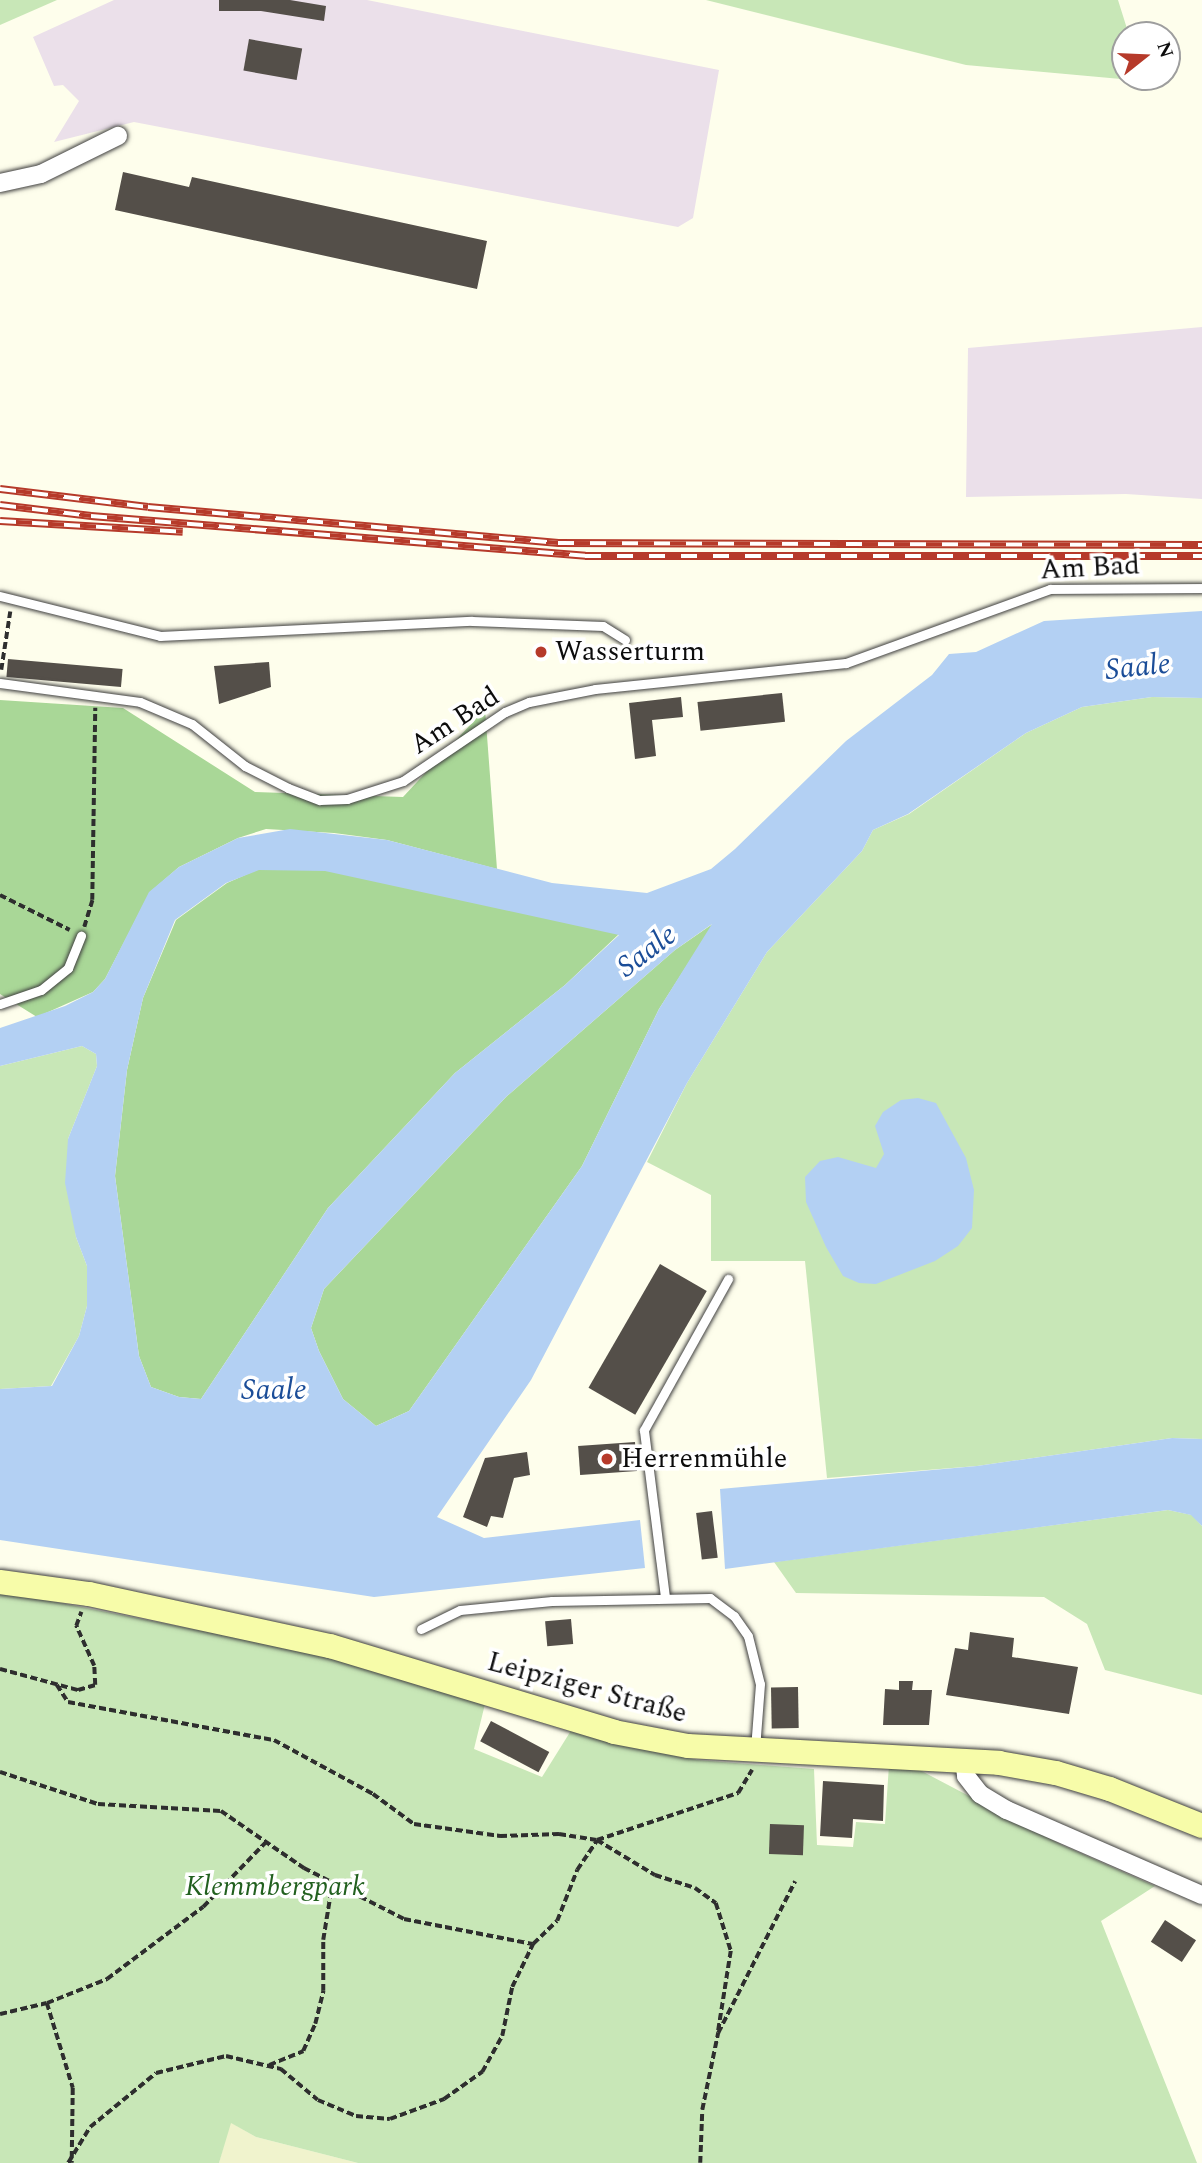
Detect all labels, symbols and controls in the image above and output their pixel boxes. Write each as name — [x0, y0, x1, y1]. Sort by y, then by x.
north arrow — [1111, 21, 1181, 91]
text: N — [1148, 38, 1181, 62]
street label: Am Bad — [1039, 549, 1141, 587]
place label: Wasserturm — [555, 635, 705, 669]
marker: Wasserturm — [533, 644, 549, 660]
water label: Saale — [1104, 646, 1172, 688]
street label: Am Bad — [404, 680, 506, 762]
water label: Saale — [610, 917, 684, 985]
water label: Saale — [241, 1372, 307, 1408]
place label: Herrenmühle — [621, 1442, 787, 1476]
marker: Herrenmühle — [599, 1451, 615, 1467]
street label: Leipziger Straße — [483, 1645, 691, 1731]
park label: Klemmbergpark — [185, 1870, 365, 1904]

